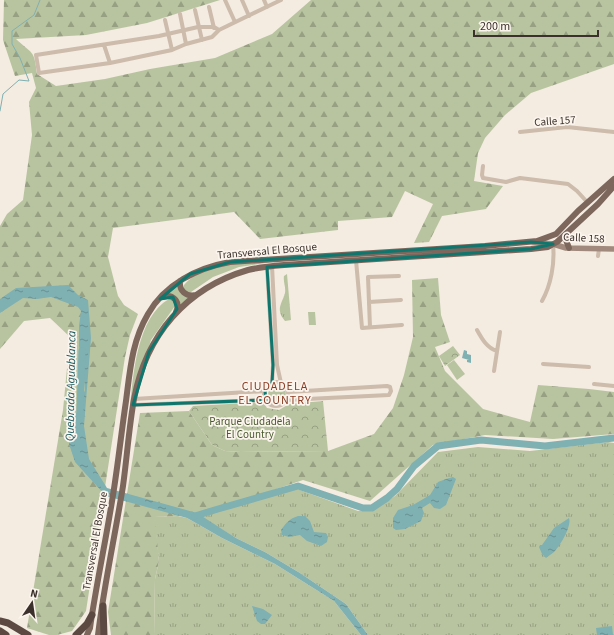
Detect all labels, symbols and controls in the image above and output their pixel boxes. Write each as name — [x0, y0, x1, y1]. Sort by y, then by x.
scale bar — [474, 12, 598, 38]
text: 200 m — [480, 18, 510, 35]
street label: Calle 157 — [534, 112, 576, 130]
street label: Calle 158 — [563, 229, 606, 247]
street label: Transversal El Bosque — [217, 239, 318, 263]
water label: Quebrada Aguablanca — [62, 330, 80, 441]
district label: CIUDADELA EL COUNTRY — [238, 378, 312, 409]
park label: Parque Ciudadela El Country — [209, 414, 291, 442]
street label: Transversal El Bosque — [79, 490, 111, 592]
north arrow — [12, 583, 52, 623]
text: N — [29, 586, 39, 602]

